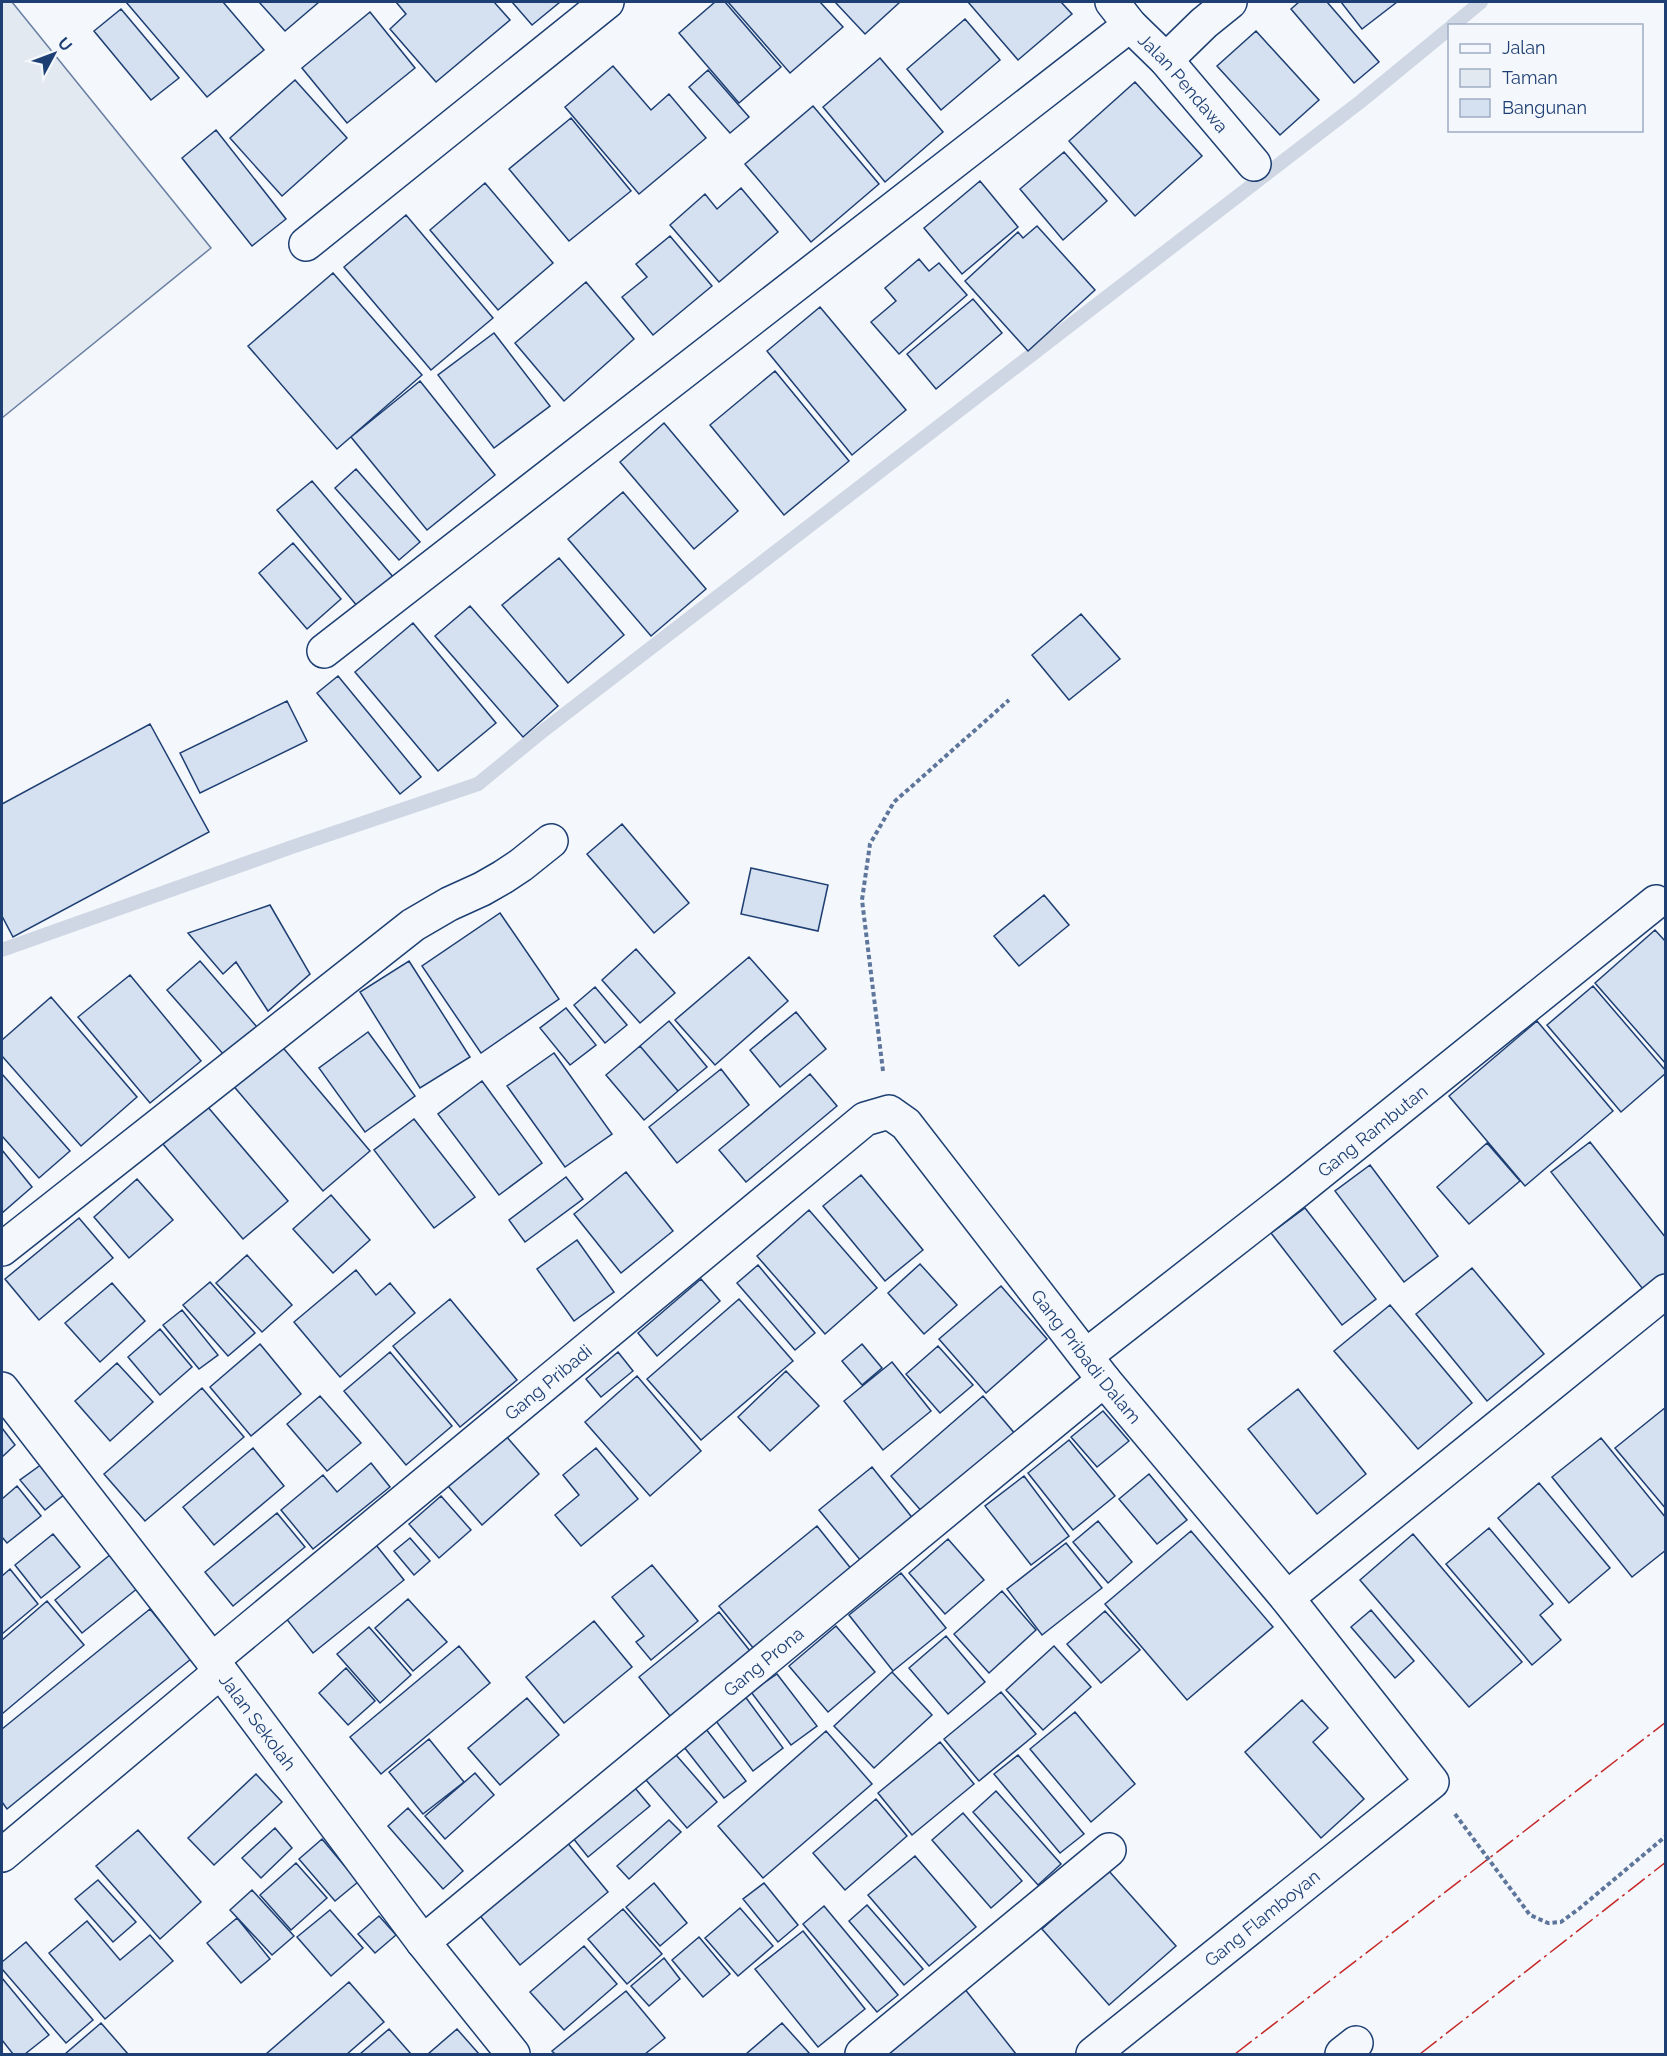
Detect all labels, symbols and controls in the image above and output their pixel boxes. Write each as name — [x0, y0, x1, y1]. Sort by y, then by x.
north arrow — [24, 24, 84, 84]
legend — [1448, 24, 1643, 132]
street label: Jalan Pendawa — [1134, 29, 1233, 136]
text: U — [54, 34, 76, 55]
text: Jalan — [1502, 37, 1546, 58]
text: Taman — [1502, 67, 1558, 88]
text: Bangunan — [1502, 97, 1587, 118]
street label: Gang Rambutan — [1313, 1080, 1431, 1181]
street label: Gang Pribadi Dalam — [1027, 1285, 1146, 1427]
street label: Gang Pribadi — [500, 1340, 595, 1424]
street label: Gang Prona — [719, 1622, 807, 1700]
street label: Jalan Sekolah — [215, 1670, 301, 1774]
street label: Gang Flamboyan — [1200, 1865, 1324, 1971]

